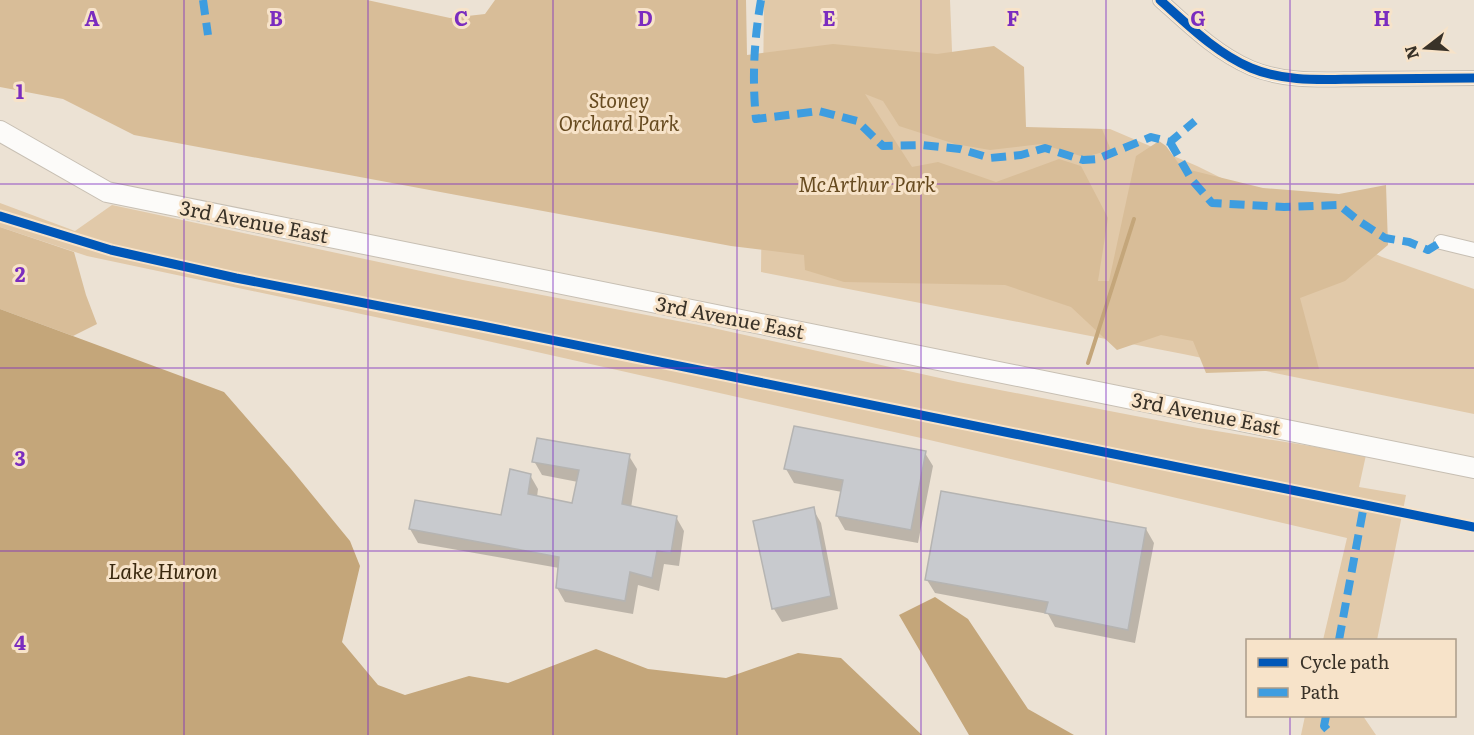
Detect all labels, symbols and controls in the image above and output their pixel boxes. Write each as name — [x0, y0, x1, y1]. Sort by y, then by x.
text: A — [84, 2, 100, 32]
text: B — [269, 2, 283, 32]
text: C — [454, 2, 468, 32]
text: D — [637, 2, 653, 32]
text: E — [822, 2, 836, 32]
text: F — [1007, 2, 1020, 32]
text: G — [1190, 2, 1206, 32]
text: H — [1374, 2, 1390, 32]
north arrow — [1396, 18, 1456, 78]
text: N — [1397, 43, 1424, 63]
text: 1 — [16, 75, 24, 105]
park label: Stoney Orchard Park — [558, 84, 680, 137]
park label: McArthur Park — [798, 168, 936, 198]
street label: 3rd Avenue East — [177, 191, 331, 249]
text: 2 — [15, 258, 26, 288]
street label: 3rd Avenue East — [653, 287, 807, 345]
street label: 3rd Avenue East — [1129, 383, 1283, 441]
text: 3 — [14, 442, 26, 472]
water label: Lake Huron — [108, 554, 218, 585]
text: 4 — [14, 626, 26, 656]
legend — [1246, 639, 1456, 717]
text: Cycle path — [1300, 648, 1389, 675]
text: Path — [1300, 678, 1339, 705]

